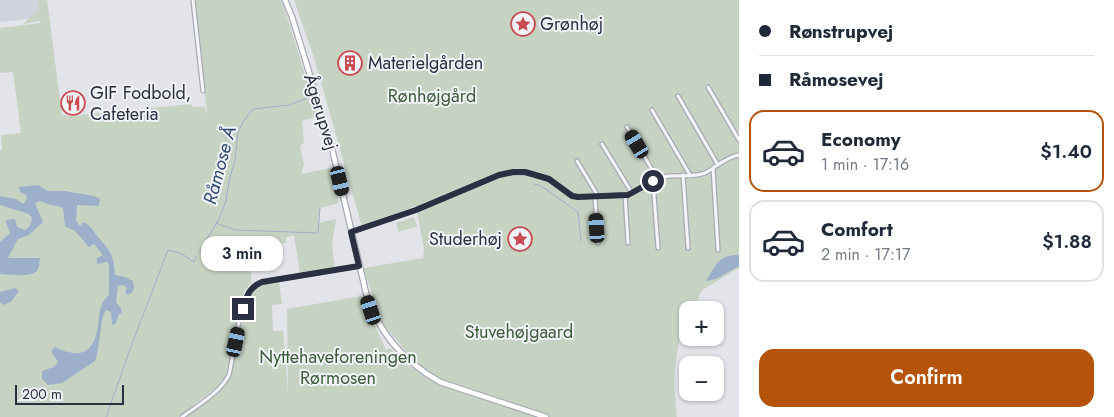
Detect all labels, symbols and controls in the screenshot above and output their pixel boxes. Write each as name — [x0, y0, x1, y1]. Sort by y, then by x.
place icon: Grønhøj — [510, 11, 536, 37]
place label: Grønhøj — [540, 11, 603, 37]
text: Rønstrupvej — [789, 18, 893, 45]
building icon: Materielgården — [337, 50, 363, 76]
place label: Materielgården — [368, 50, 483, 76]
text: Råmosevej — [789, 66, 883, 93]
street label: Ågerupvej — [297, 71, 345, 153]
place label: GIF Fodbold, Cafeteria — [90, 80, 191, 127]
park label: Rønhøjgård — [388, 83, 476, 109]
restaurant icon: GIF Fodbold, Cafeteria — [60, 90, 86, 116]
water label: Råmose Å — [196, 123, 243, 207]
text: Economy — [821, 126, 901, 153]
car — [622, 127, 651, 161]
icon: car — [761, 129, 806, 174]
text: $1.40 — [1040, 138, 1092, 165]
text: 1 min · 17:16 — [821, 153, 909, 176]
car — [329, 165, 350, 197]
route start — [642, 170, 664, 192]
car — [588, 213, 605, 243]
text: Comfort — [821, 216, 893, 243]
icon: car — [761, 219, 806, 264]
place label: Studerhøj — [429, 226, 502, 252]
place icon: Studerhøj — [507, 226, 533, 252]
text: $1.88 — [1042, 228, 1092, 255]
callout: 3 min — [202, 236, 284, 272]
text: 3 min — [222, 242, 262, 265]
text: 2 min · 17:17 — [821, 243, 910, 266]
car — [359, 293, 382, 327]
route end — [232, 298, 254, 320]
map controls — [679, 301, 724, 401]
button: + — [679, 301, 724, 346]
park label: Stuvehøjgaard — [465, 319, 573, 345]
car — [225, 326, 246, 358]
park label: Nyttehaveforeningen Rørmosen — [259, 344, 417, 391]
button: Confirm — [759, 349, 1094, 407]
button: − — [679, 356, 724, 401]
scale bar — [15, 382, 124, 405]
text: 200 m — [22, 384, 62, 404]

